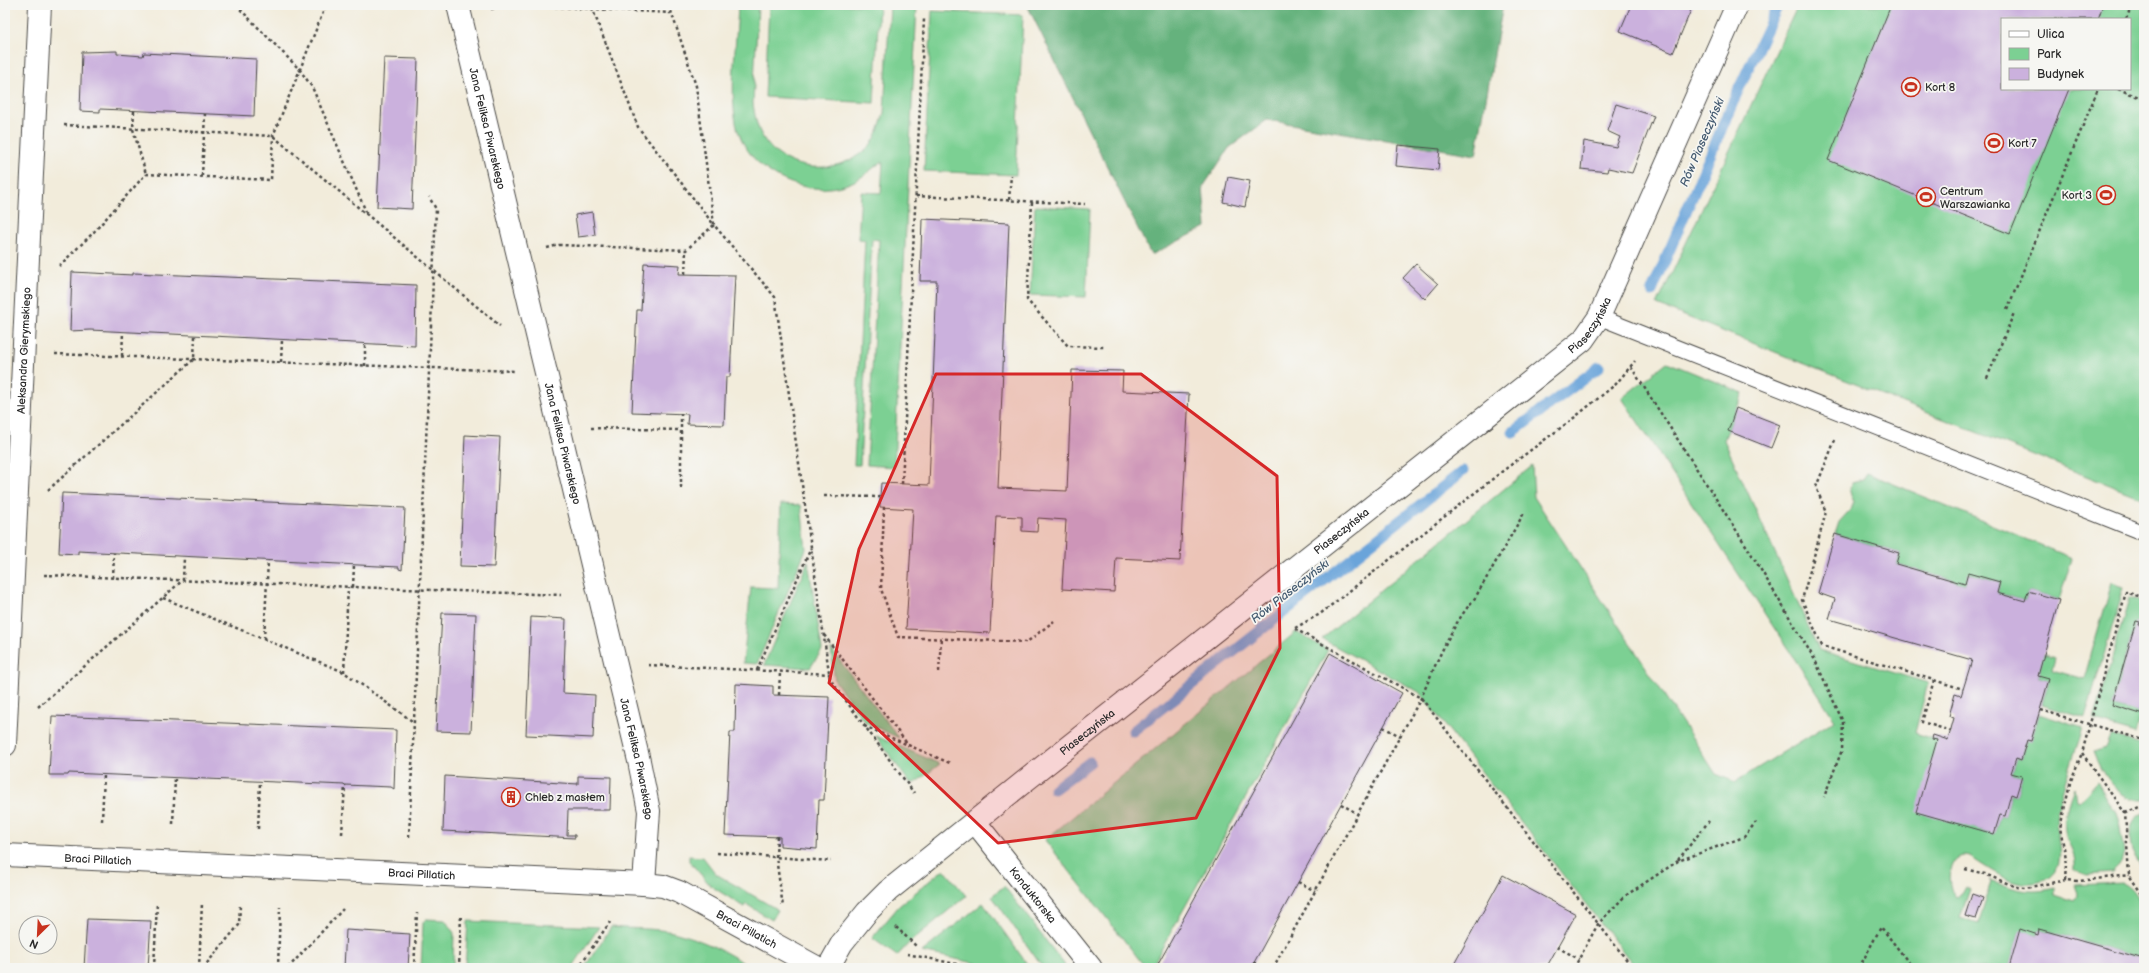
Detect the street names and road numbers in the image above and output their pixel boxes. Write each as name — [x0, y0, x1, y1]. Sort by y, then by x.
street label: Jana Feliksa Piwarskiego — [466, 66, 508, 191]
street label: Aleksandra Gierymskiego — [15, 287, 34, 414]
street label: Piaseczyńska — [1566, 295, 1614, 356]
street label: Jana Feliksa Piwarskiego — [542, 382, 583, 506]
street label: Piaseczyńska — [1311, 506, 1372, 557]
street label: Jana Feliksa Piwarskiego — [617, 697, 655, 820]
street label: Piaseczyńska — [1057, 707, 1118, 758]
street label: Braci Pillatich — [64, 852, 132, 868]
street label: Konduktorska — [1006, 865, 1059, 926]
street label: Braci Pillatich — [388, 866, 456, 882]
street label: Braci Pillatich — [714, 908, 779, 951]

